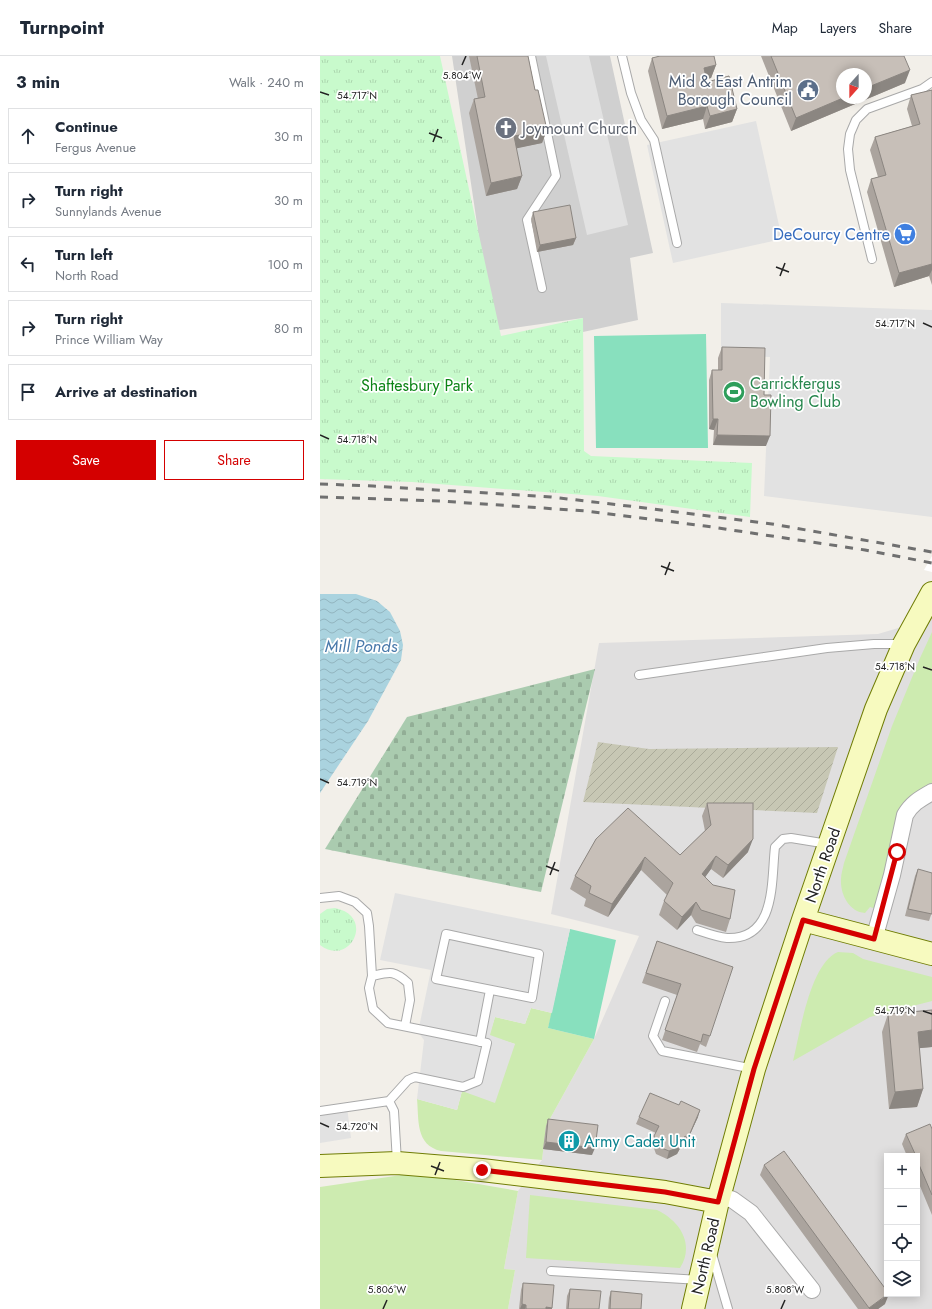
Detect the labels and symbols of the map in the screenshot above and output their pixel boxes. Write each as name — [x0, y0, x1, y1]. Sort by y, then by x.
text: 5.804°W — [443, 68, 481, 83]
north arrow — [836, 68, 872, 104]
place label: Mid & East Antrim Borough Council — [669, 70, 792, 111]
public building icon: Mid & East Antrim Borough Council — [795, 77, 821, 103]
text: 54.717°N — [337, 88, 377, 103]
church icon: Joymount Church — [493, 115, 519, 141]
place label: Joymount Church — [520, 117, 637, 140]
supermarket icon: DeCourcy Centre — [892, 221, 918, 247]
place label: DeCourcy Centre — [773, 223, 890, 246]
text: 54.717°N — [875, 316, 915, 331]
place label: Carrickfergus Bowling Club — [750, 372, 841, 413]
park label: Shaftesbury Park — [361, 374, 474, 397]
sports icon: Carrickfergus Bowling Club — [721, 379, 747, 405]
text: 54.718°N — [337, 432, 377, 447]
water label: Mill Ponds — [325, 634, 398, 658]
text: 54.718°N — [875, 659, 915, 674]
text: 54.719°N — [337, 775, 377, 790]
street label: North Road — [799, 824, 846, 906]
route start — [888, 843, 906, 861]
text: 54.719°N — [875, 1003, 915, 1018]
text: 54.720°N — [336, 1119, 378, 1134]
building icon: Army Cadet Unit — [556, 1128, 582, 1154]
place label: Army Cadet Unit — [584, 1130, 696, 1153]
route end — [473, 1161, 491, 1179]
street label: North Road — [685, 1215, 725, 1297]
text: 5.806°W — [368, 1282, 406, 1297]
text: 5.808°W — [766, 1282, 804, 1297]

